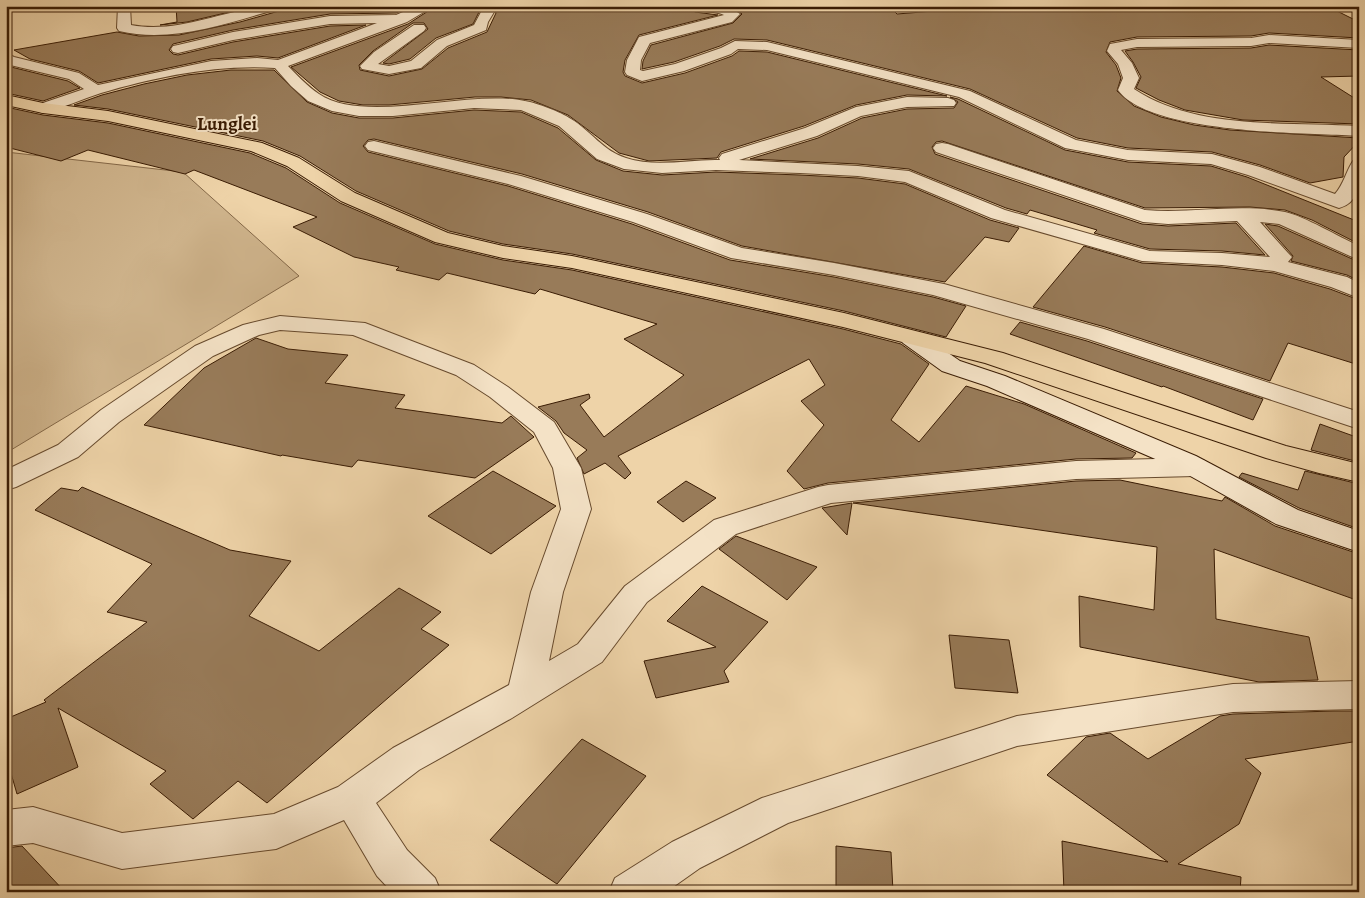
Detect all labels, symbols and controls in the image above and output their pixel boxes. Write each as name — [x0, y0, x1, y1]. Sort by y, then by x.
district label: Lunglei — [197, 111, 258, 137]

